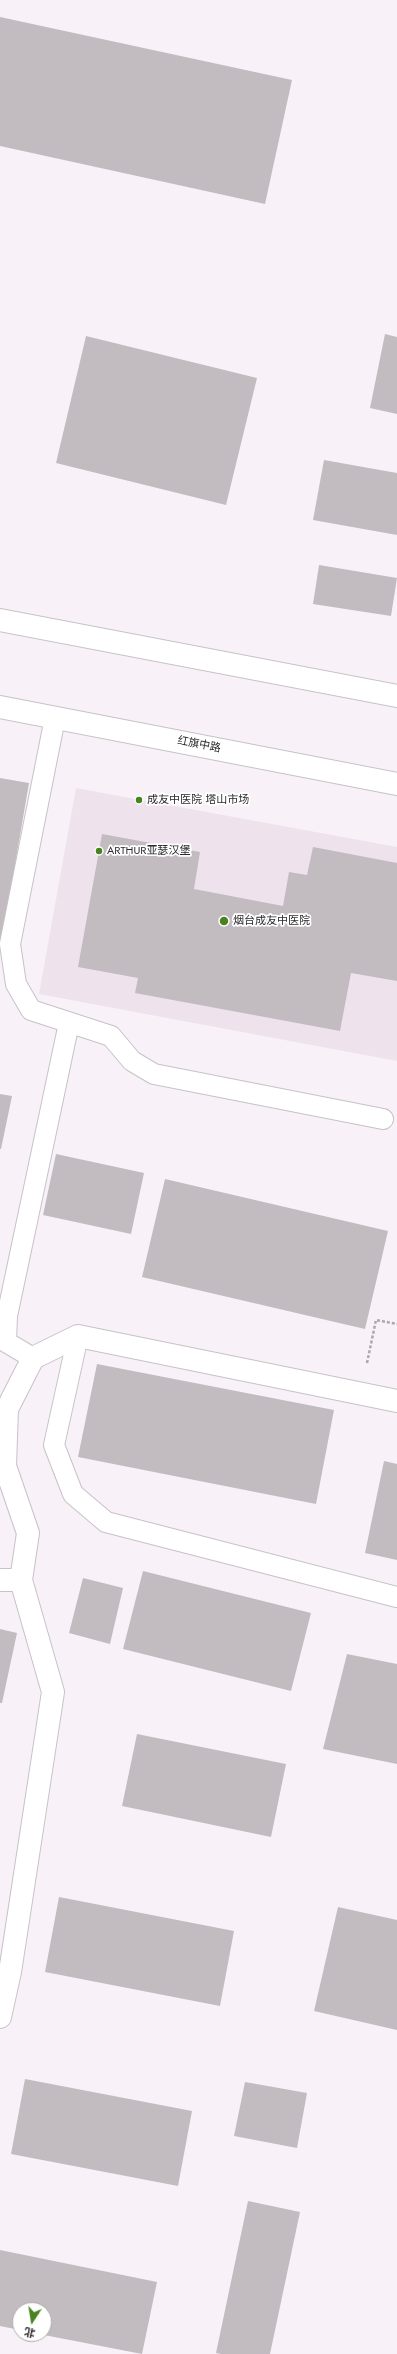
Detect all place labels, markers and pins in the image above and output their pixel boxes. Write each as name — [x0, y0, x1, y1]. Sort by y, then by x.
place label: 成友中医院 塔山市场 — [147, 793, 249, 807]
marker: 成友中医院 塔山市场 — [134, 795, 144, 805]
place label: ARTHUR亚瑟汉堡 — [107, 844, 190, 858]
marker: ARTHUR亚瑟汉堡 — [94, 846, 104, 856]
place label: 烟台成友中医院 — [233, 914, 310, 928]
marker: 烟台成友中医院 — [218, 915, 230, 927]

